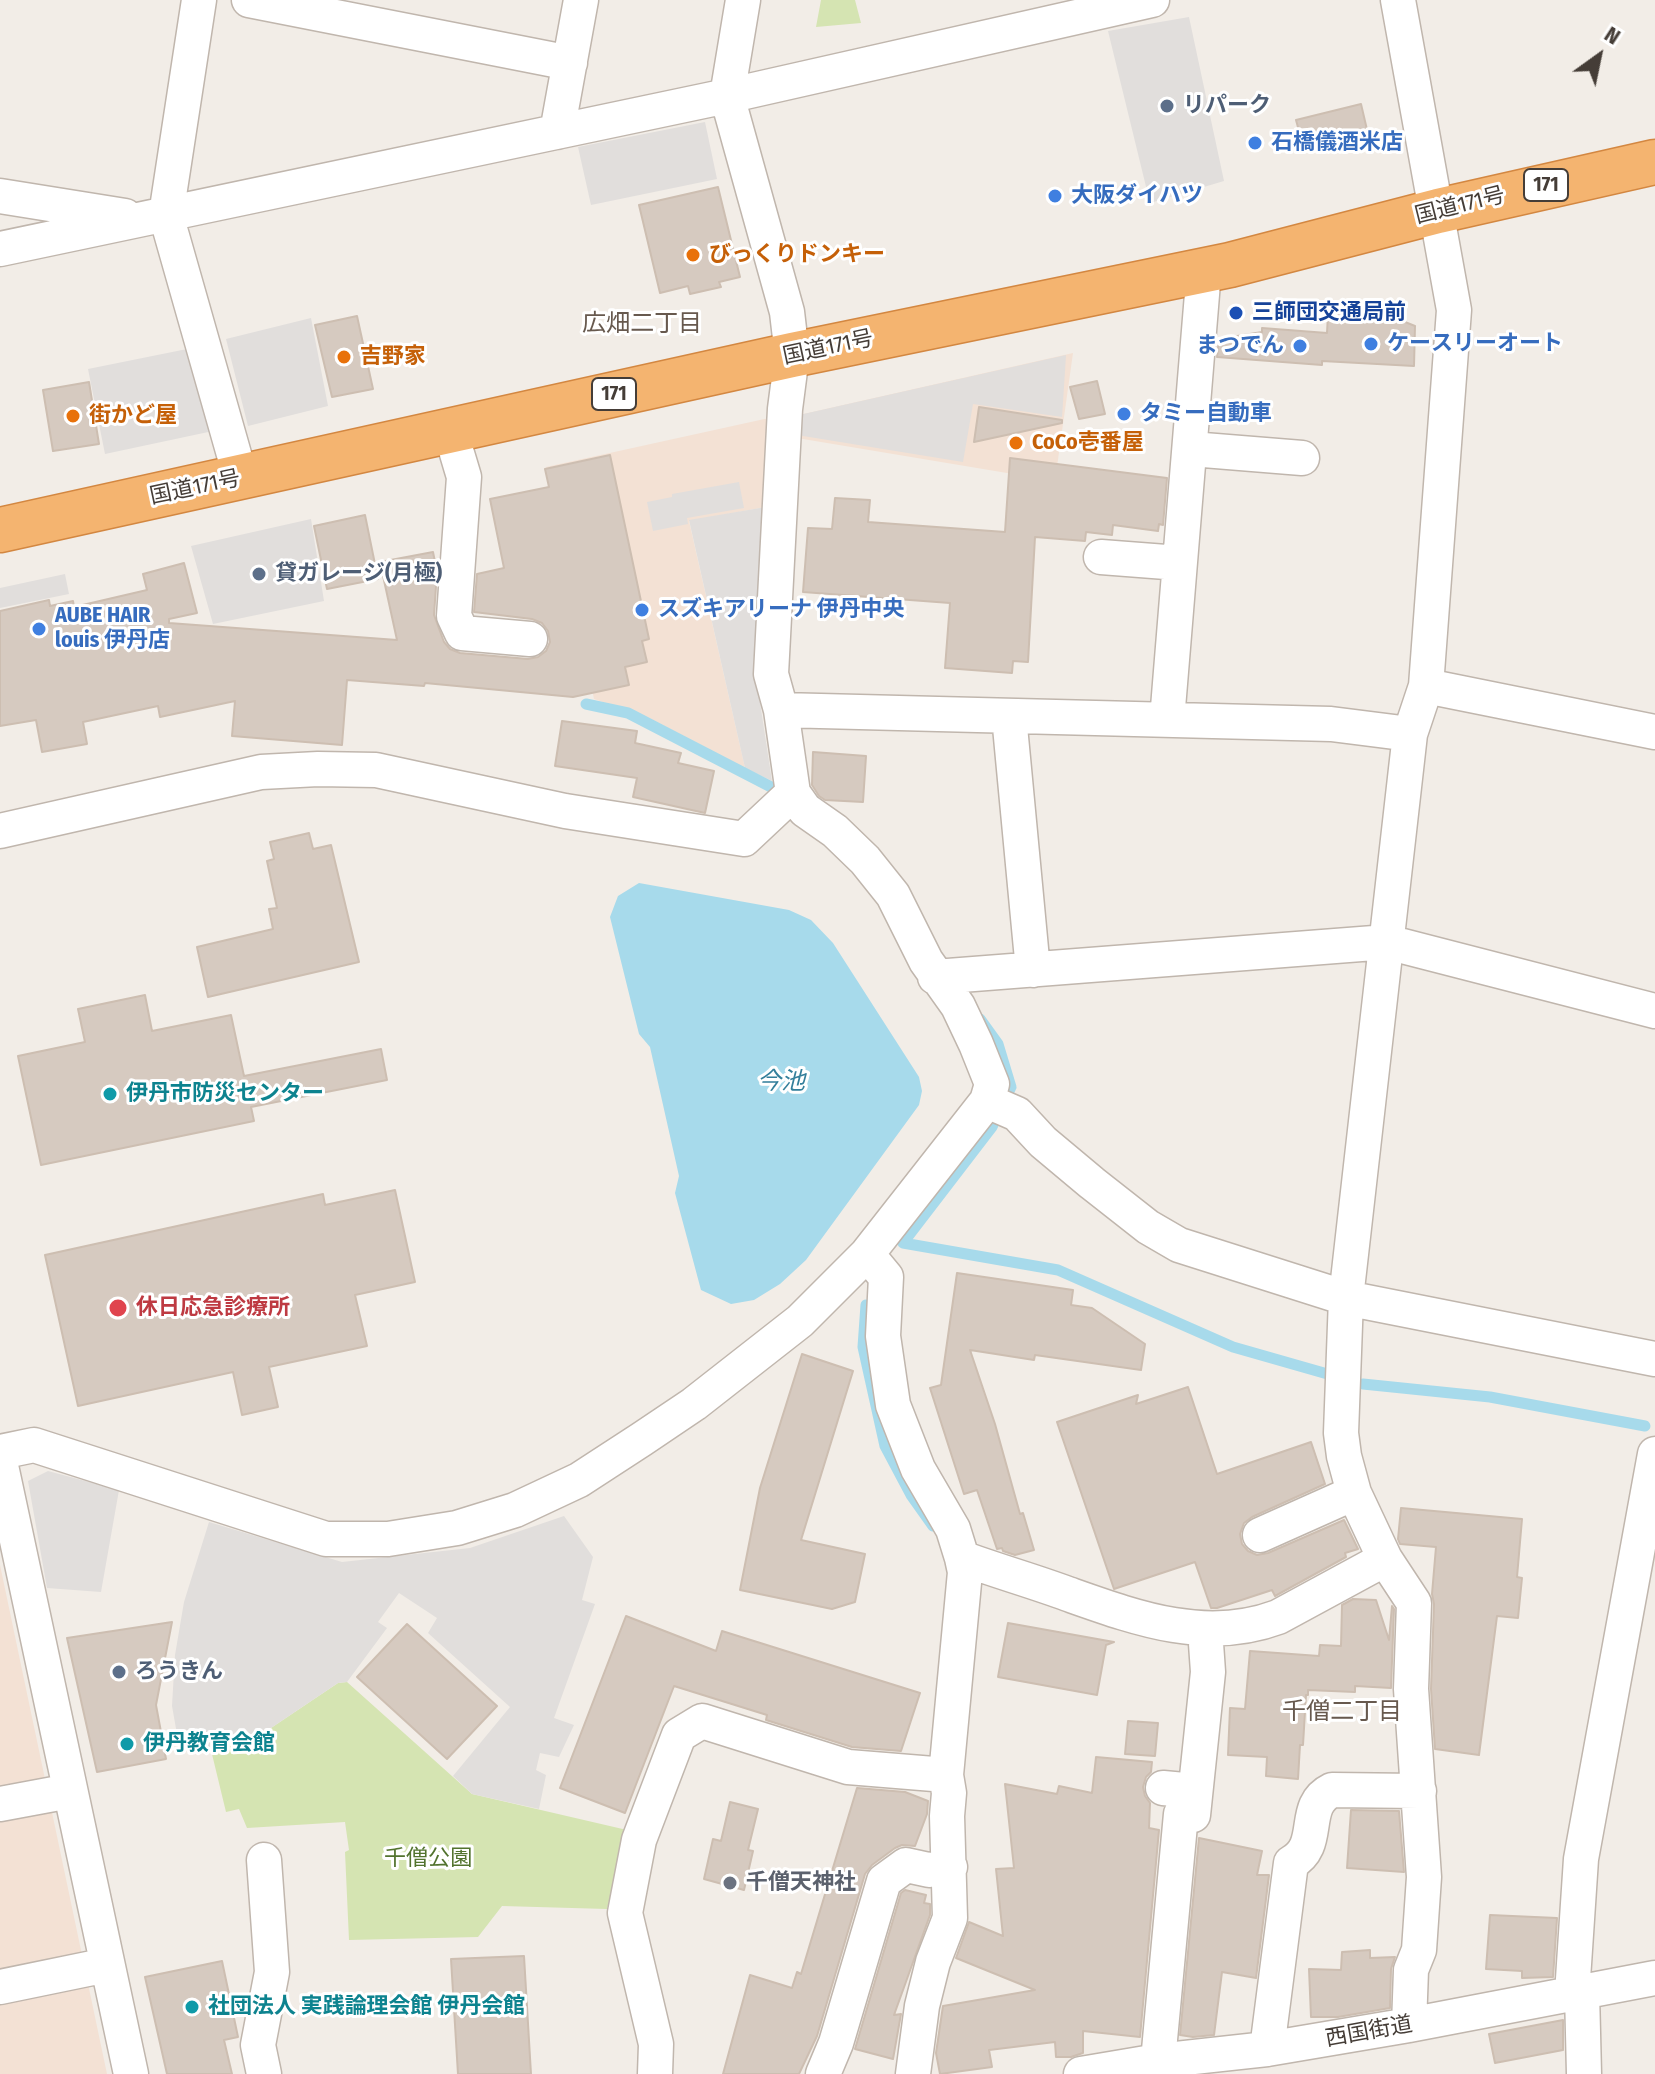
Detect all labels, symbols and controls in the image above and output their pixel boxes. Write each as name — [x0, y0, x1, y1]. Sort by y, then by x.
north arrow — [1559, 16, 1639, 96]
text: N — [1599, 21, 1625, 50]
place label: リパーク — [1183, 93, 1271, 119]
marker: リパーク — [1158, 97, 1176, 115]
place label: 石橋儀酒米店 — [1271, 130, 1403, 156]
marker: 石橋儀酒米店 — [1246, 134, 1264, 152]
road number: 171 — [1524, 169, 1568, 201]
street label: 国道171号 — [1412, 182, 1508, 230]
place label: 大阪ダイハツ — [1071, 183, 1203, 209]
marker: 大阪ダイハツ — [1046, 187, 1064, 205]
place label: びっくりドンキー — [709, 242, 885, 268]
marker: びっくりドンキー — [684, 246, 702, 264]
place label: 三師団交通局前 — [1252, 300, 1406, 326]
marker: 三師団交通局前 — [1227, 304, 1245, 322]
district label: 広畑二丁目 — [582, 310, 702, 338]
street label: 国道171号 — [780, 326, 876, 370]
place label: ケースリーオート — [1387, 331, 1563, 357]
place label: まつでん — [1196, 333, 1284, 359]
marker: ケースリーオート — [1362, 335, 1380, 353]
marker: まつでん — [1291, 337, 1309, 355]
place label: 吉野家 — [360, 344, 426, 370]
marker: 吉野家 — [335, 348, 353, 366]
road number: 171 — [592, 378, 636, 410]
place label: タミー自動車 — [1140, 401, 1272, 427]
place label: 街かど屋 — [89, 403, 177, 429]
marker: タミー自動車 — [1115, 405, 1133, 423]
marker: 街かど屋 — [64, 407, 82, 425]
place label: CoCo壱番屋 — [1032, 430, 1144, 456]
marker: CoCo壱番屋 — [1007, 434, 1025, 452]
street label: 国道171号 — [147, 466, 243, 510]
place label: 貸ガレージ(月極) — [275, 561, 442, 587]
marker: 貸ガレージ(月極) — [250, 565, 268, 583]
place label: スズキアリーナ 伊丹中央 — [658, 597, 905, 623]
marker: スズキアリーナ 伊丹中央 — [633, 601, 651, 619]
place label: AUBE HAIR louis 伊丹店 — [55, 603, 170, 654]
marker: AUBE HAIR louis 伊丹店 — [30, 620, 48, 638]
water label: 今池 — [757, 1068, 805, 1096]
place label: 伊丹市防災センター — [126, 1081, 324, 1107]
marker: 伊丹市防災センター — [101, 1085, 119, 1103]
place label: 休日応急診療所 — [136, 1295, 290, 1321]
marker: 休日応急診療所 — [107, 1297, 129, 1319]
place label: ろうきん — [135, 1659, 223, 1685]
marker: ろうきん — [110, 1663, 128, 1681]
district label: 千僧二丁目 — [1282, 1698, 1402, 1726]
place label: 伊丹教育会館 — [143, 1731, 275, 1757]
marker: 伊丹教育会館 — [118, 1735, 136, 1753]
park label: 千僧公園 — [384, 1846, 472, 1872]
place label: 千僧天神社 — [746, 1870, 856, 1896]
marker: 千僧天神社 — [721, 1874, 739, 1892]
place label: 社団法人 実践論理会館 伊丹会館 — [208, 1994, 525, 2020]
marker: 社団法人 実践論理会館 伊丹会館 — [183, 1998, 201, 2016]
street label: 西国街道 — [1323, 2011, 1415, 2053]

